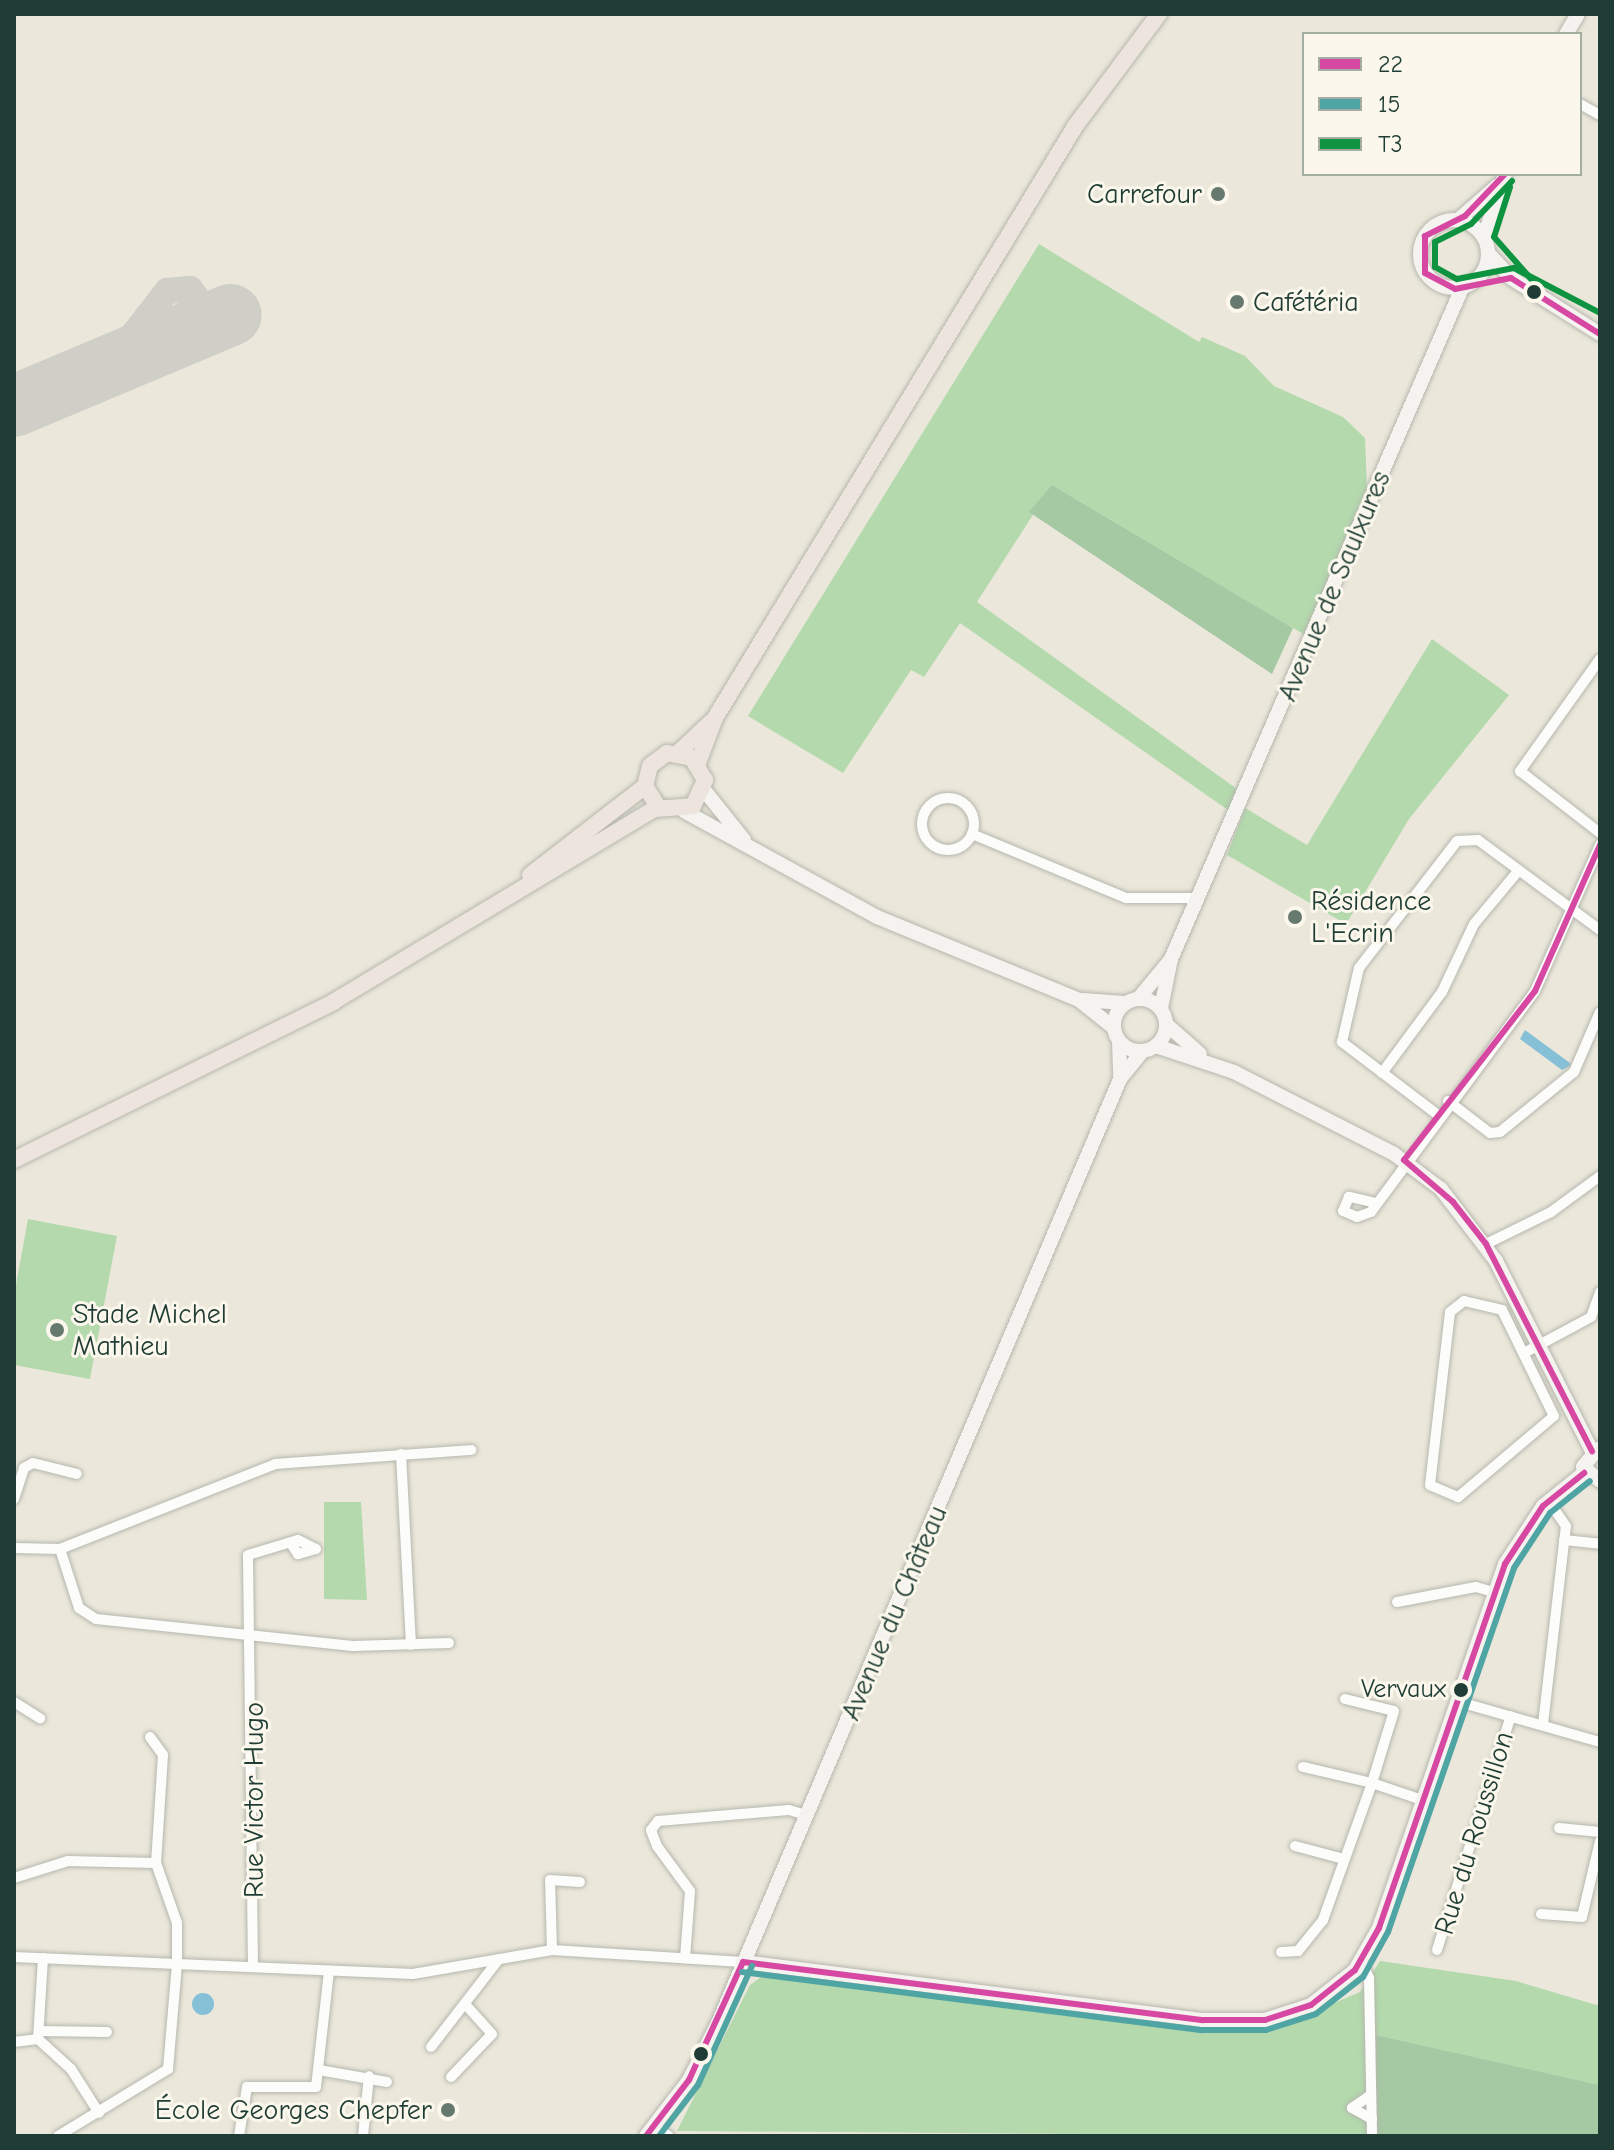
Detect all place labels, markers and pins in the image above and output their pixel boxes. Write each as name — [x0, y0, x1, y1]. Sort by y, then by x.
place label: Carrefour — [1087, 177, 1202, 211]
marker: Carrefour — [1209, 185, 1227, 203]
unlabelled marker — [1526, 284, 1542, 300]
place label: Cafétéria — [1253, 285, 1359, 319]
marker: Cafétéria — [1228, 293, 1246, 311]
place label: Résidence L'Ecrin — [1311, 884, 1431, 950]
marker: Résidence L'Ecrin — [1286, 908, 1304, 926]
place label: Stade Michel Mathieu — [73, 1297, 227, 1363]
marker: Stade Michel Mathieu — [48, 1321, 66, 1339]
place label: Vervaux — [1361, 1674, 1446, 1706]
marker: Vervaux — [1453, 1682, 1469, 1698]
unlabelled marker — [693, 2046, 709, 2062]
place label: École Georges Chepfer — [155, 2093, 432, 2127]
marker: École Georges Chepfer — [439, 2101, 457, 2119]

